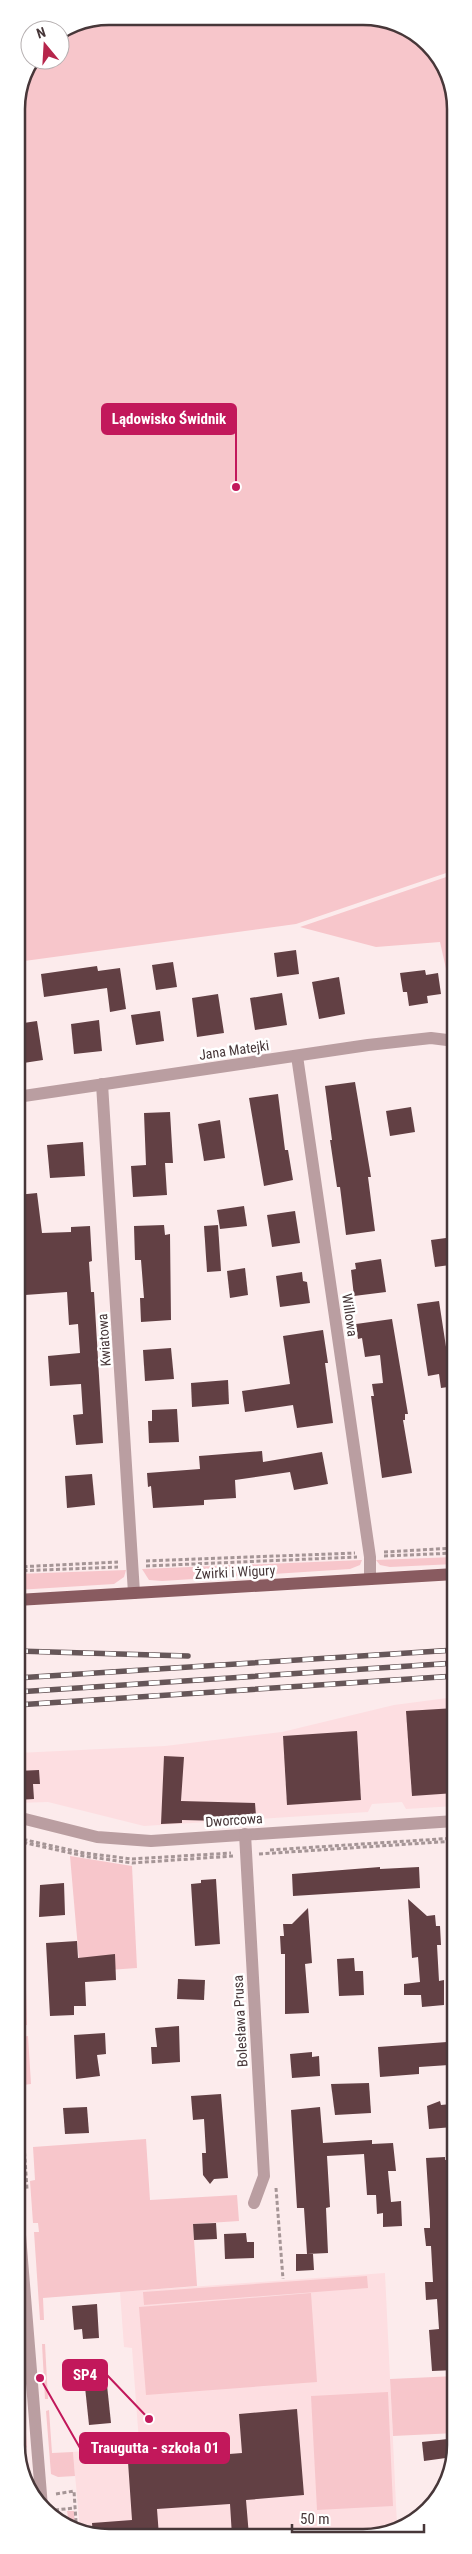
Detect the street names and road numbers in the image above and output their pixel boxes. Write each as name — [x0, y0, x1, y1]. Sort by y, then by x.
street label: Jana Matejki — [198, 1037, 270, 1063]
street label: Willowa — [339, 1293, 361, 1337]
street label: Kwiatowa — [94, 1313, 114, 1367]
street label: Żwirki i Wigury — [194, 1562, 276, 1582]
street label: Dworcowa — [205, 1810, 263, 1830]
street label: Bolesława Prusa — [230, 1975, 250, 2067]

